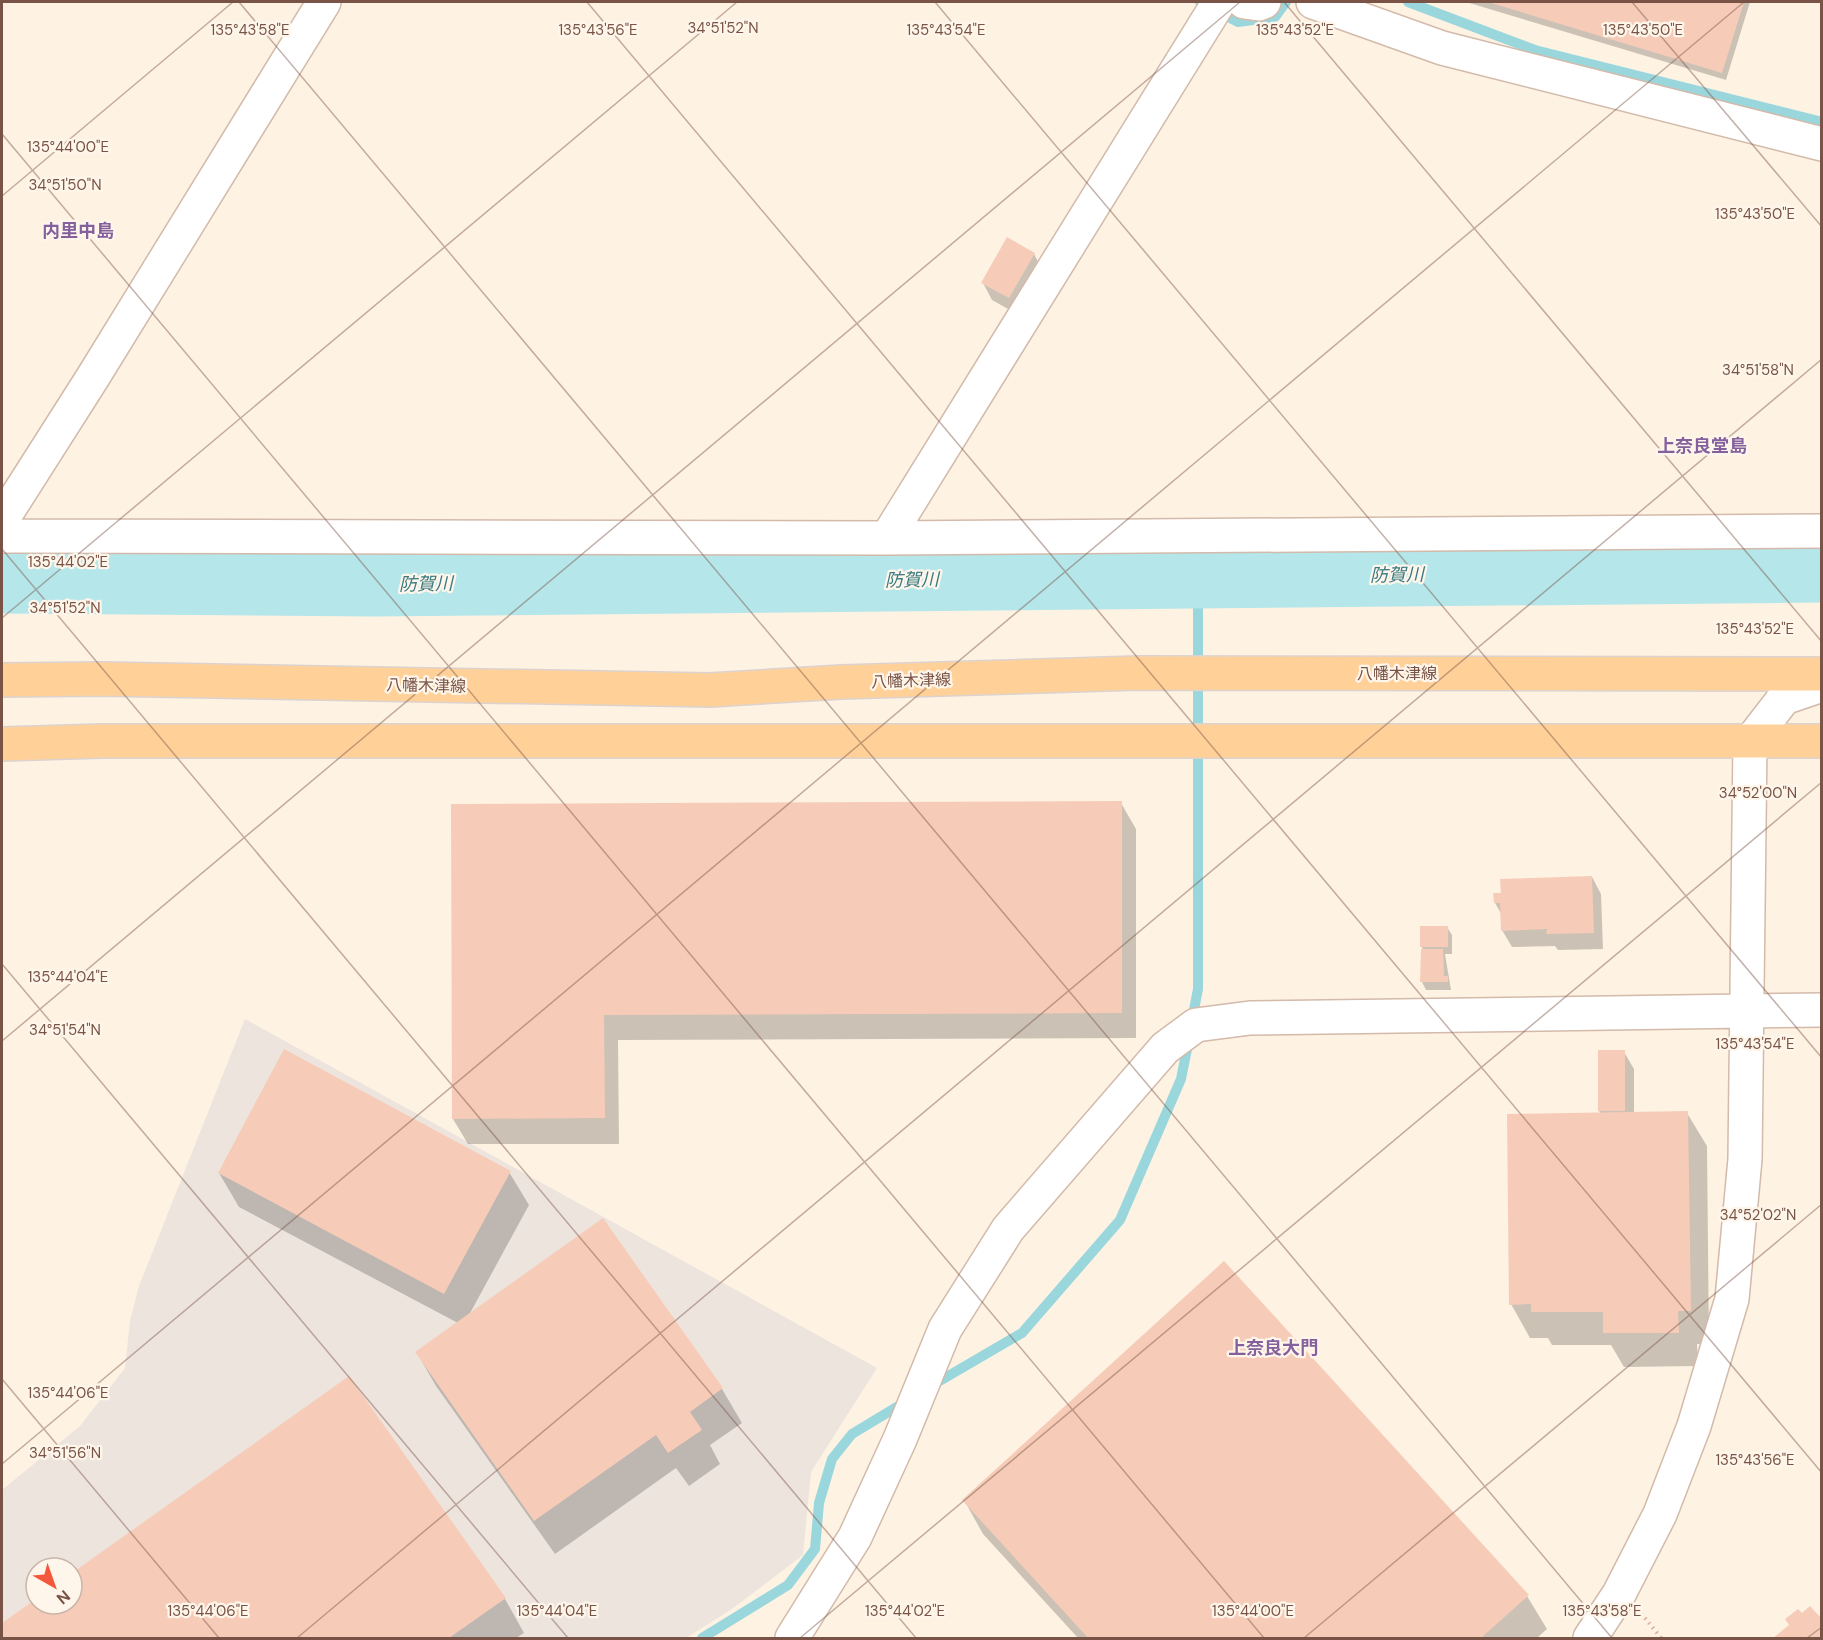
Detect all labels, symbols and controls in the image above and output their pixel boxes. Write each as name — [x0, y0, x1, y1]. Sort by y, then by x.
text: 34°51'52"N — [687, 18, 759, 38]
text: 135°43'58"E — [211, 20, 289, 40]
text: 135°43'56"E — [558, 20, 638, 40]
text: 135°43'54"E — [907, 20, 985, 40]
text: 135°43'52"E — [1256, 20, 1334, 40]
text: 135°43'50"E — [1603, 20, 1683, 40]
text: 135°44'00"E — [27, 137, 109, 157]
text: 34°51'50"N — [28, 175, 102, 195]
text: 135°43'50"E — [1715, 204, 1795, 224]
district label: 内里中島 — [42, 219, 114, 243]
text: 34°51'58"N — [1722, 360, 1794, 380]
district label: 上奈良堂島 — [1657, 434, 1747, 458]
text: 135°44'02"E — [28, 552, 108, 572]
water label: 防賀川 — [1370, 562, 1426, 587]
water label: 防賀川 — [885, 567, 941, 592]
water label: 防賀川 — [399, 571, 455, 596]
text: 34°51'52"N — [29, 598, 101, 618]
text: 135°43'52"E — [1716, 619, 1794, 639]
street label: 八幡木津線 — [1357, 663, 1437, 684]
street label: 八幡木津線 — [871, 669, 951, 692]
street label: 八幡木津線 — [386, 674, 466, 697]
text: 34°52'00"N — [1719, 783, 1797, 803]
text: 135°44'04"E — [28, 967, 108, 987]
text: 34°51'54"N — [29, 1020, 101, 1040]
text: 135°43'54"E — [1716, 1034, 1794, 1054]
text: 34°52'02"N — [1720, 1205, 1796, 1225]
district label: 上奈良大門 — [1228, 1336, 1318, 1360]
text: 135°44'06"E — [28, 1383, 108, 1403]
text: 34°51'56"N — [29, 1443, 101, 1463]
text: 135°43'56"E — [1715, 1450, 1795, 1470]
north arrow — [24, 1556, 84, 1616]
text: N — [52, 1585, 75, 1609]
text: 135°44'06"E — [168, 1601, 248, 1621]
text: 135°44'04"E — [517, 1601, 597, 1621]
text: 135°44'02"E — [865, 1601, 945, 1621]
text: 135°44'00"E — [1212, 1601, 1294, 1621]
text: 135°43'58"E — [1563, 1601, 1641, 1621]

